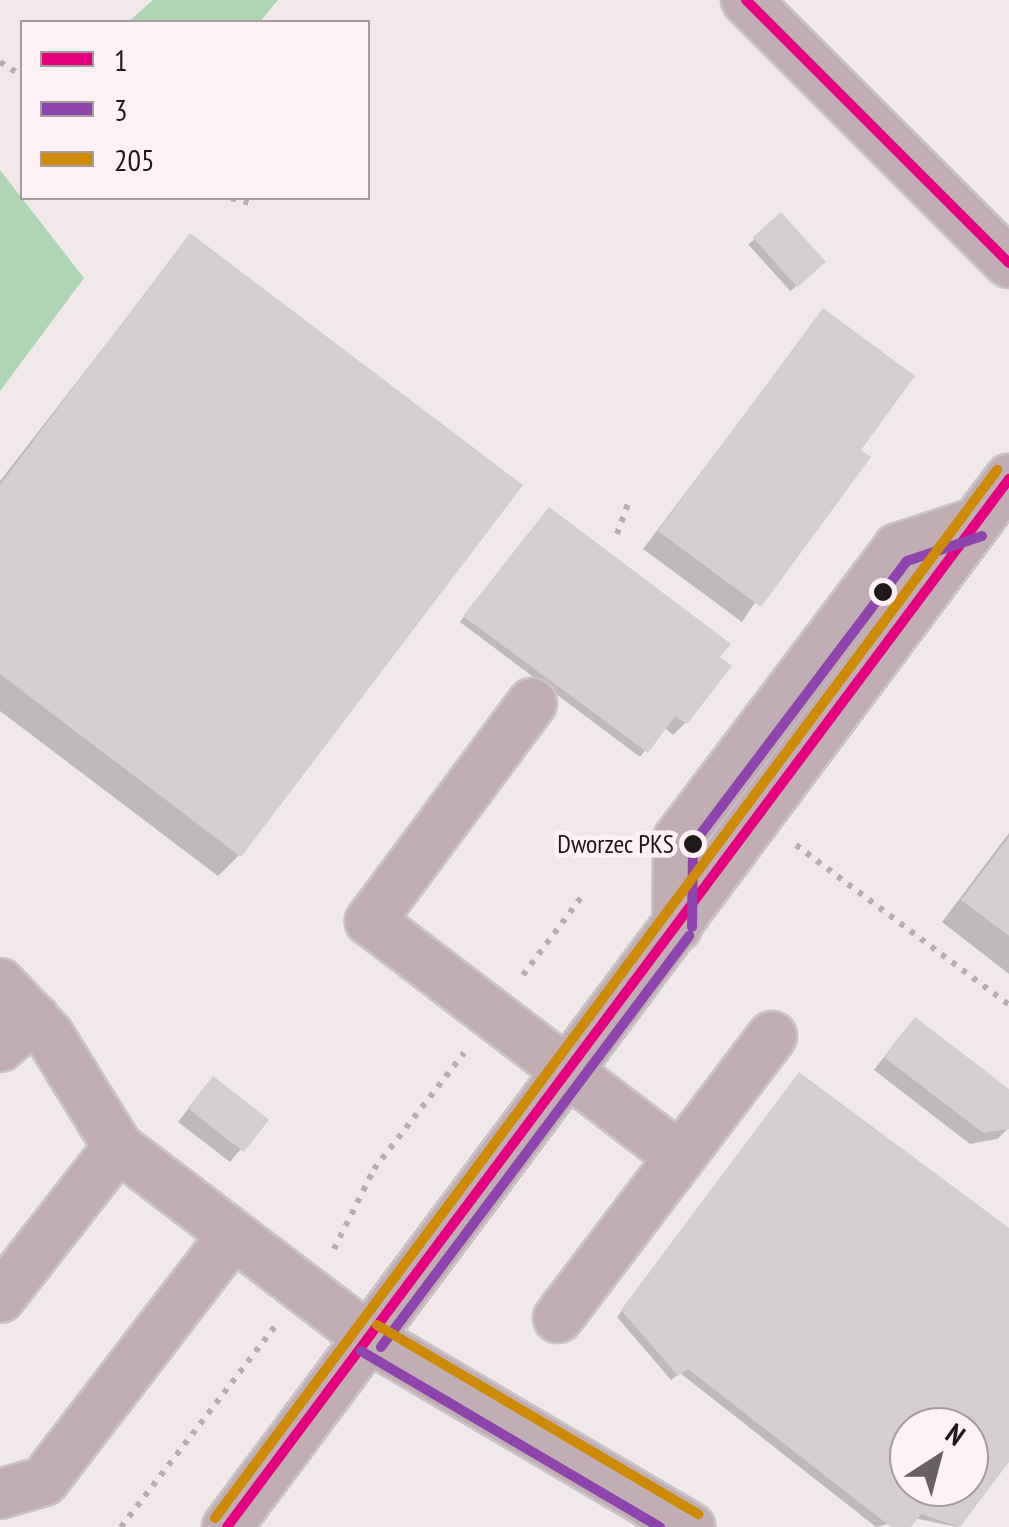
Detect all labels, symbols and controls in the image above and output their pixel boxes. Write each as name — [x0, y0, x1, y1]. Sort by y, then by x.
legend — [20, 20, 370, 200]
text: 1 — [114, 40, 128, 79]
text: 3 — [114, 90, 128, 129]
text: 205 — [114, 140, 155, 179]
unlabelled marker — [873, 582, 893, 602]
place label: Dworzec PKS — [557, 828, 674, 860]
marker: Dworzec PKS — [683, 834, 703, 854]
north arrow — [889, 1407, 989, 1507]
text: N — [939, 1415, 973, 1453]

